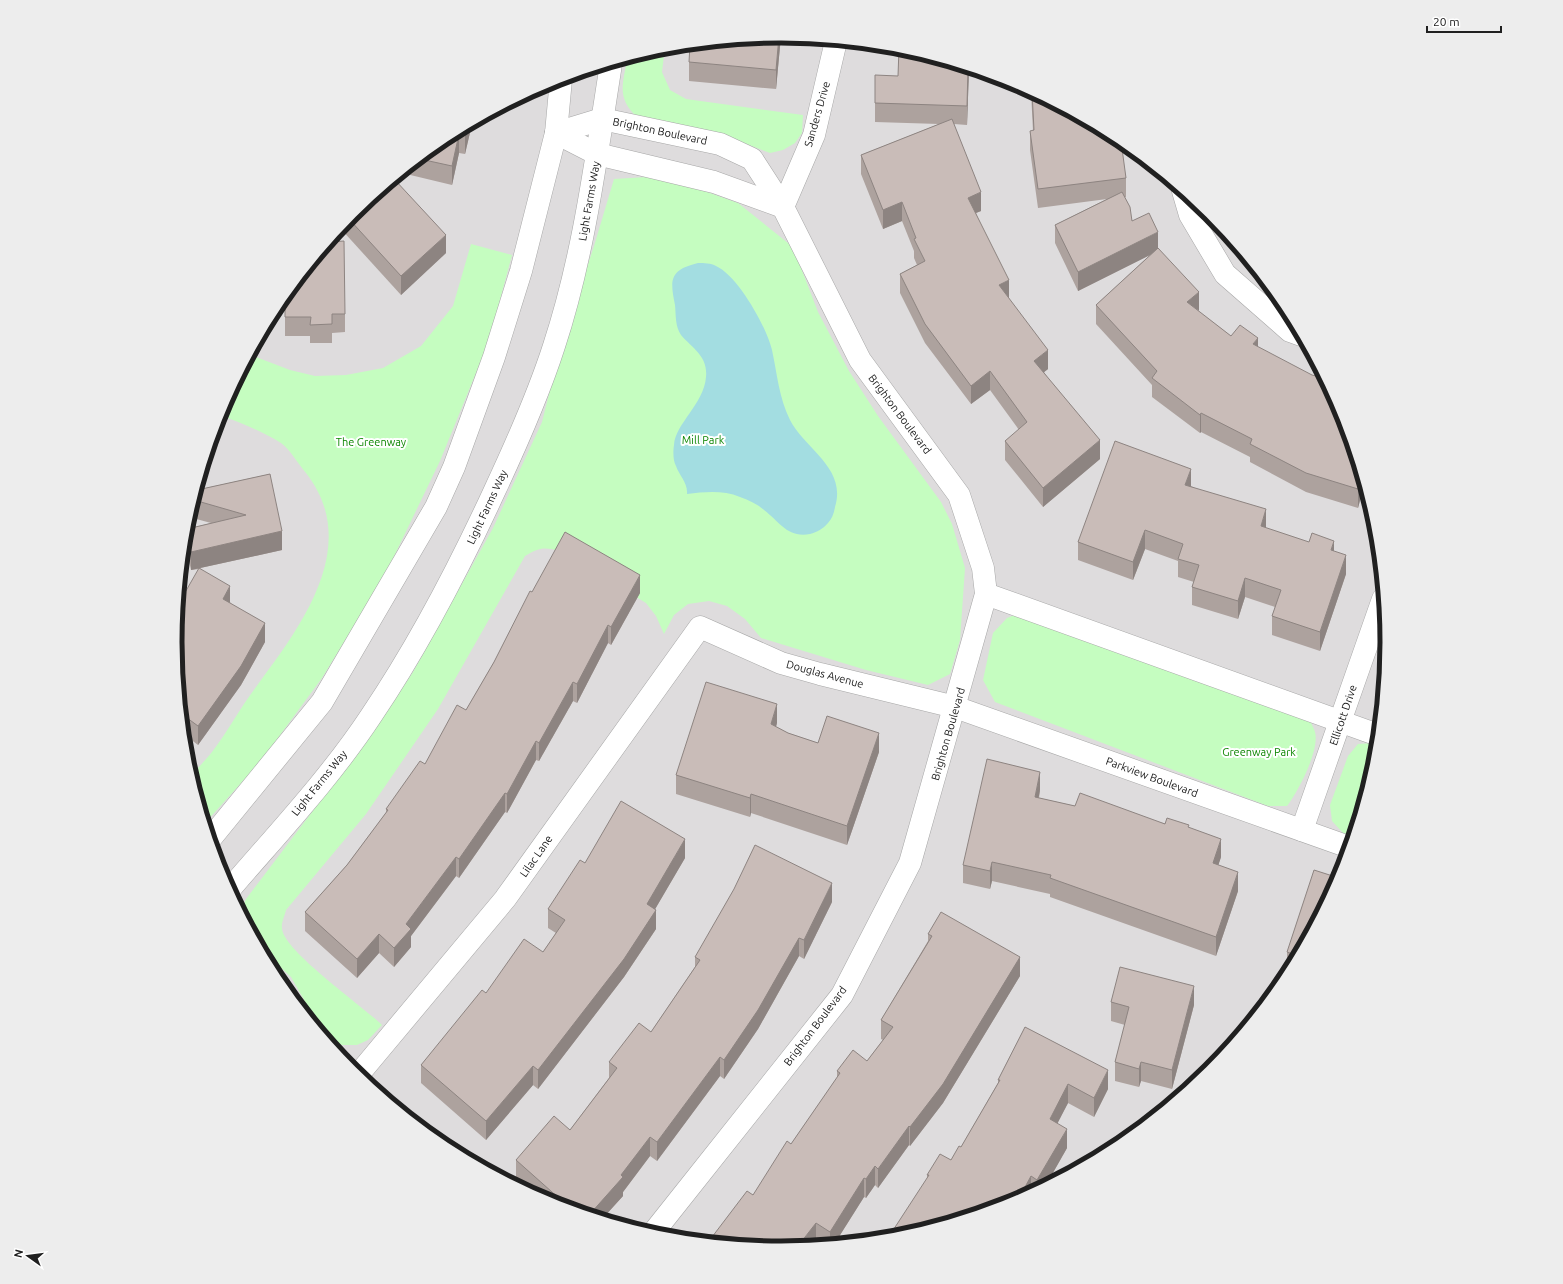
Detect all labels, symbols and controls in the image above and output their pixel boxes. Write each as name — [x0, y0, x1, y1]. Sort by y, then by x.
scale bar — [1427, 8, 1501, 34]
text: 20 m — [1433, 15, 1460, 28]
street label: Sanders Drive — [802, 80, 832, 148]
street label: Brighton Boulevard — [612, 115, 708, 147]
street label: Light Farms Way — [576, 160, 602, 242]
street label: Brighton Boulevard — [866, 372, 934, 456]
park label: Mill Park — [682, 434, 725, 446]
park label: The Greenway — [336, 436, 407, 448]
street label: Light Farms Way — [465, 467, 510, 546]
street label: Douglas Avenue — [785, 658, 865, 690]
street label: Ellicott Drive — [1327, 683, 1359, 747]
street label: Brighton Boulevard — [929, 686, 967, 782]
park label: Greenway Park — [1222, 746, 1296, 758]
street label: Light Farms Way — [289, 747, 349, 818]
street label: Parkview Boulevard — [1104, 755, 1200, 799]
street label: Lilac Lane — [517, 833, 555, 879]
street label: Brighton Boulevard — [781, 984, 849, 1068]
north arrow — [8, 1236, 48, 1276]
text: N — [11, 1248, 25, 1259]

